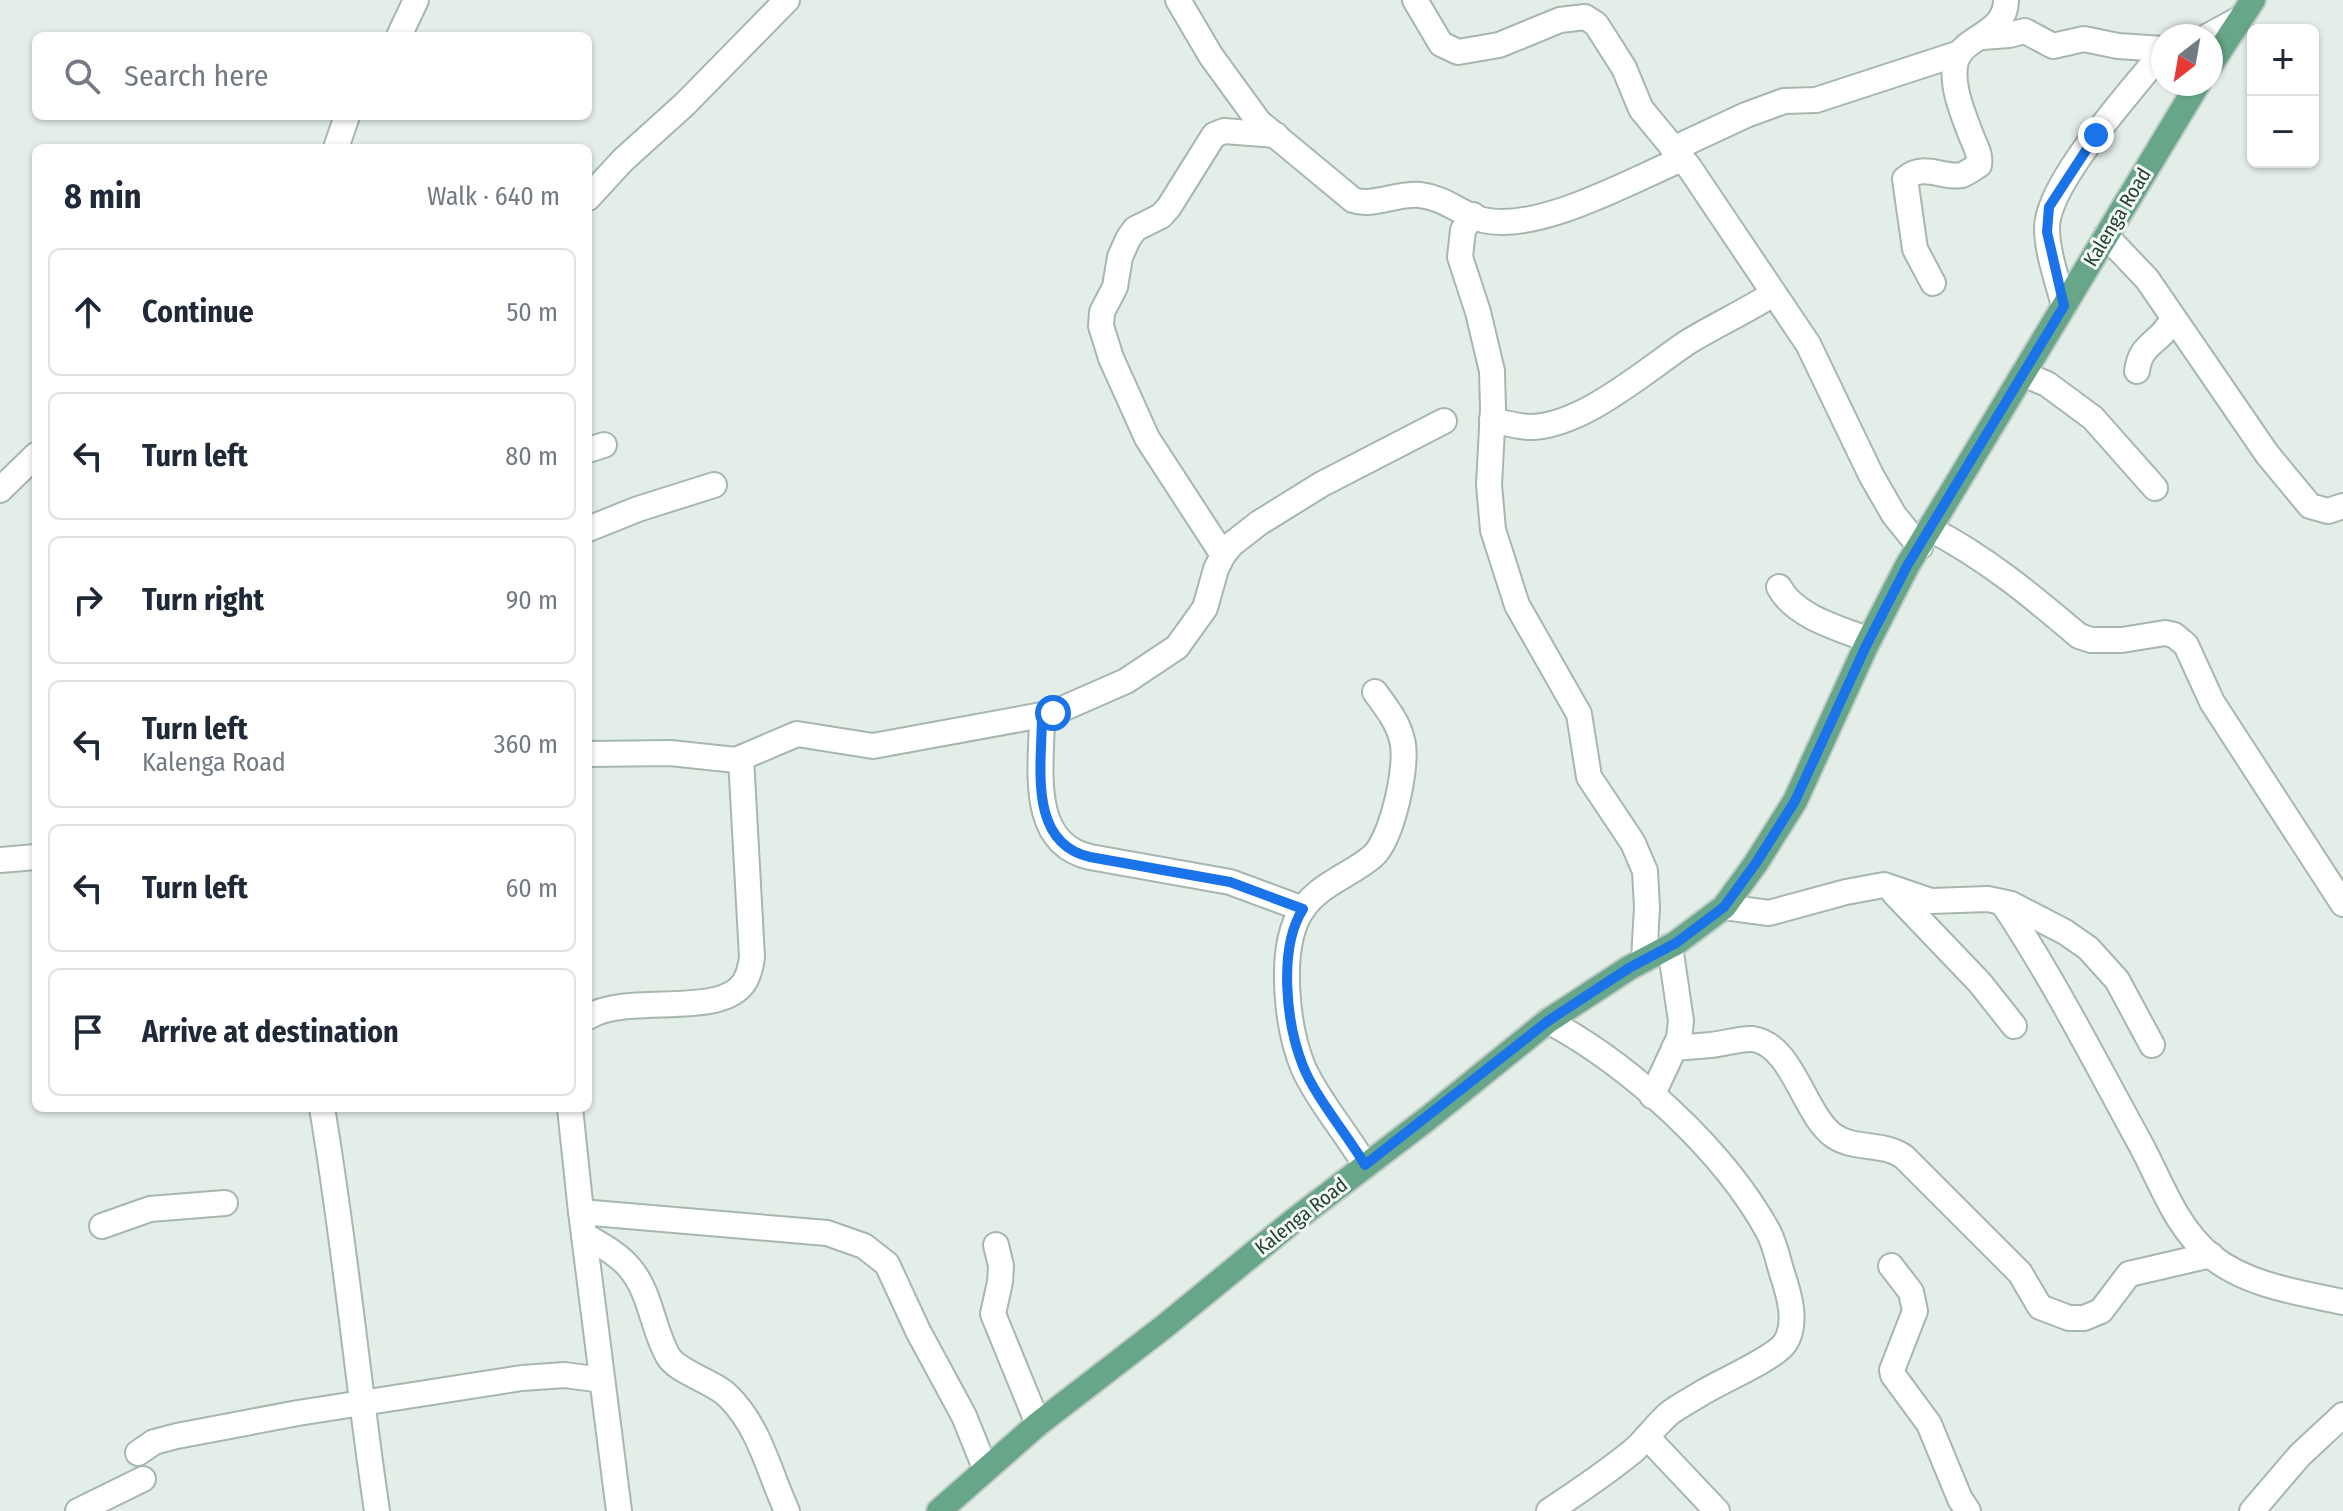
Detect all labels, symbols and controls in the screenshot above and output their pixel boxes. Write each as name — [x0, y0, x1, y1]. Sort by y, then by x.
north arrow — [2151, 24, 2223, 96]
map controls — [2247, 24, 2319, 168]
button: + — [2247, 24, 2319, 96]
search box — [32, 32, 592, 120]
icon: search — [60, 54, 104, 98]
text: Search here — [124, 58, 269, 94]
button: − — [2247, 96, 2319, 168]
route end — [2078, 117, 2114, 153]
street label: Kalenga Road — [2078, 163, 2156, 271]
text: 8 min — [64, 176, 142, 217]
text: Walk · 640 m — [427, 181, 560, 212]
icon: ahead — [66, 290, 110, 334]
text: Continue — [142, 294, 254, 330]
text: 50 m — [506, 297, 558, 328]
icon: left — [66, 434, 110, 478]
text: Turn left — [142, 438, 248, 474]
text: 80 m — [505, 441, 558, 472]
icon: right — [66, 578, 110, 622]
text: Turn right — [142, 582, 264, 618]
text: 90 m — [506, 585, 558, 616]
route start — [1035, 695, 1071, 731]
text: Turn left — [142, 711, 248, 747]
icon: left — [66, 722, 110, 766]
text: 360 m — [494, 729, 558, 760]
text: Kalenga Road — [142, 747, 286, 778]
icon: left — [66, 866, 110, 910]
text: Turn left — [142, 870, 248, 906]
text: 60 m — [505, 873, 558, 904]
icon: arrive — [66, 1010, 110, 1054]
text: Arrive at destination — [142, 1014, 399, 1050]
street label: Kalenga Road — [1250, 1172, 1352, 1260]

